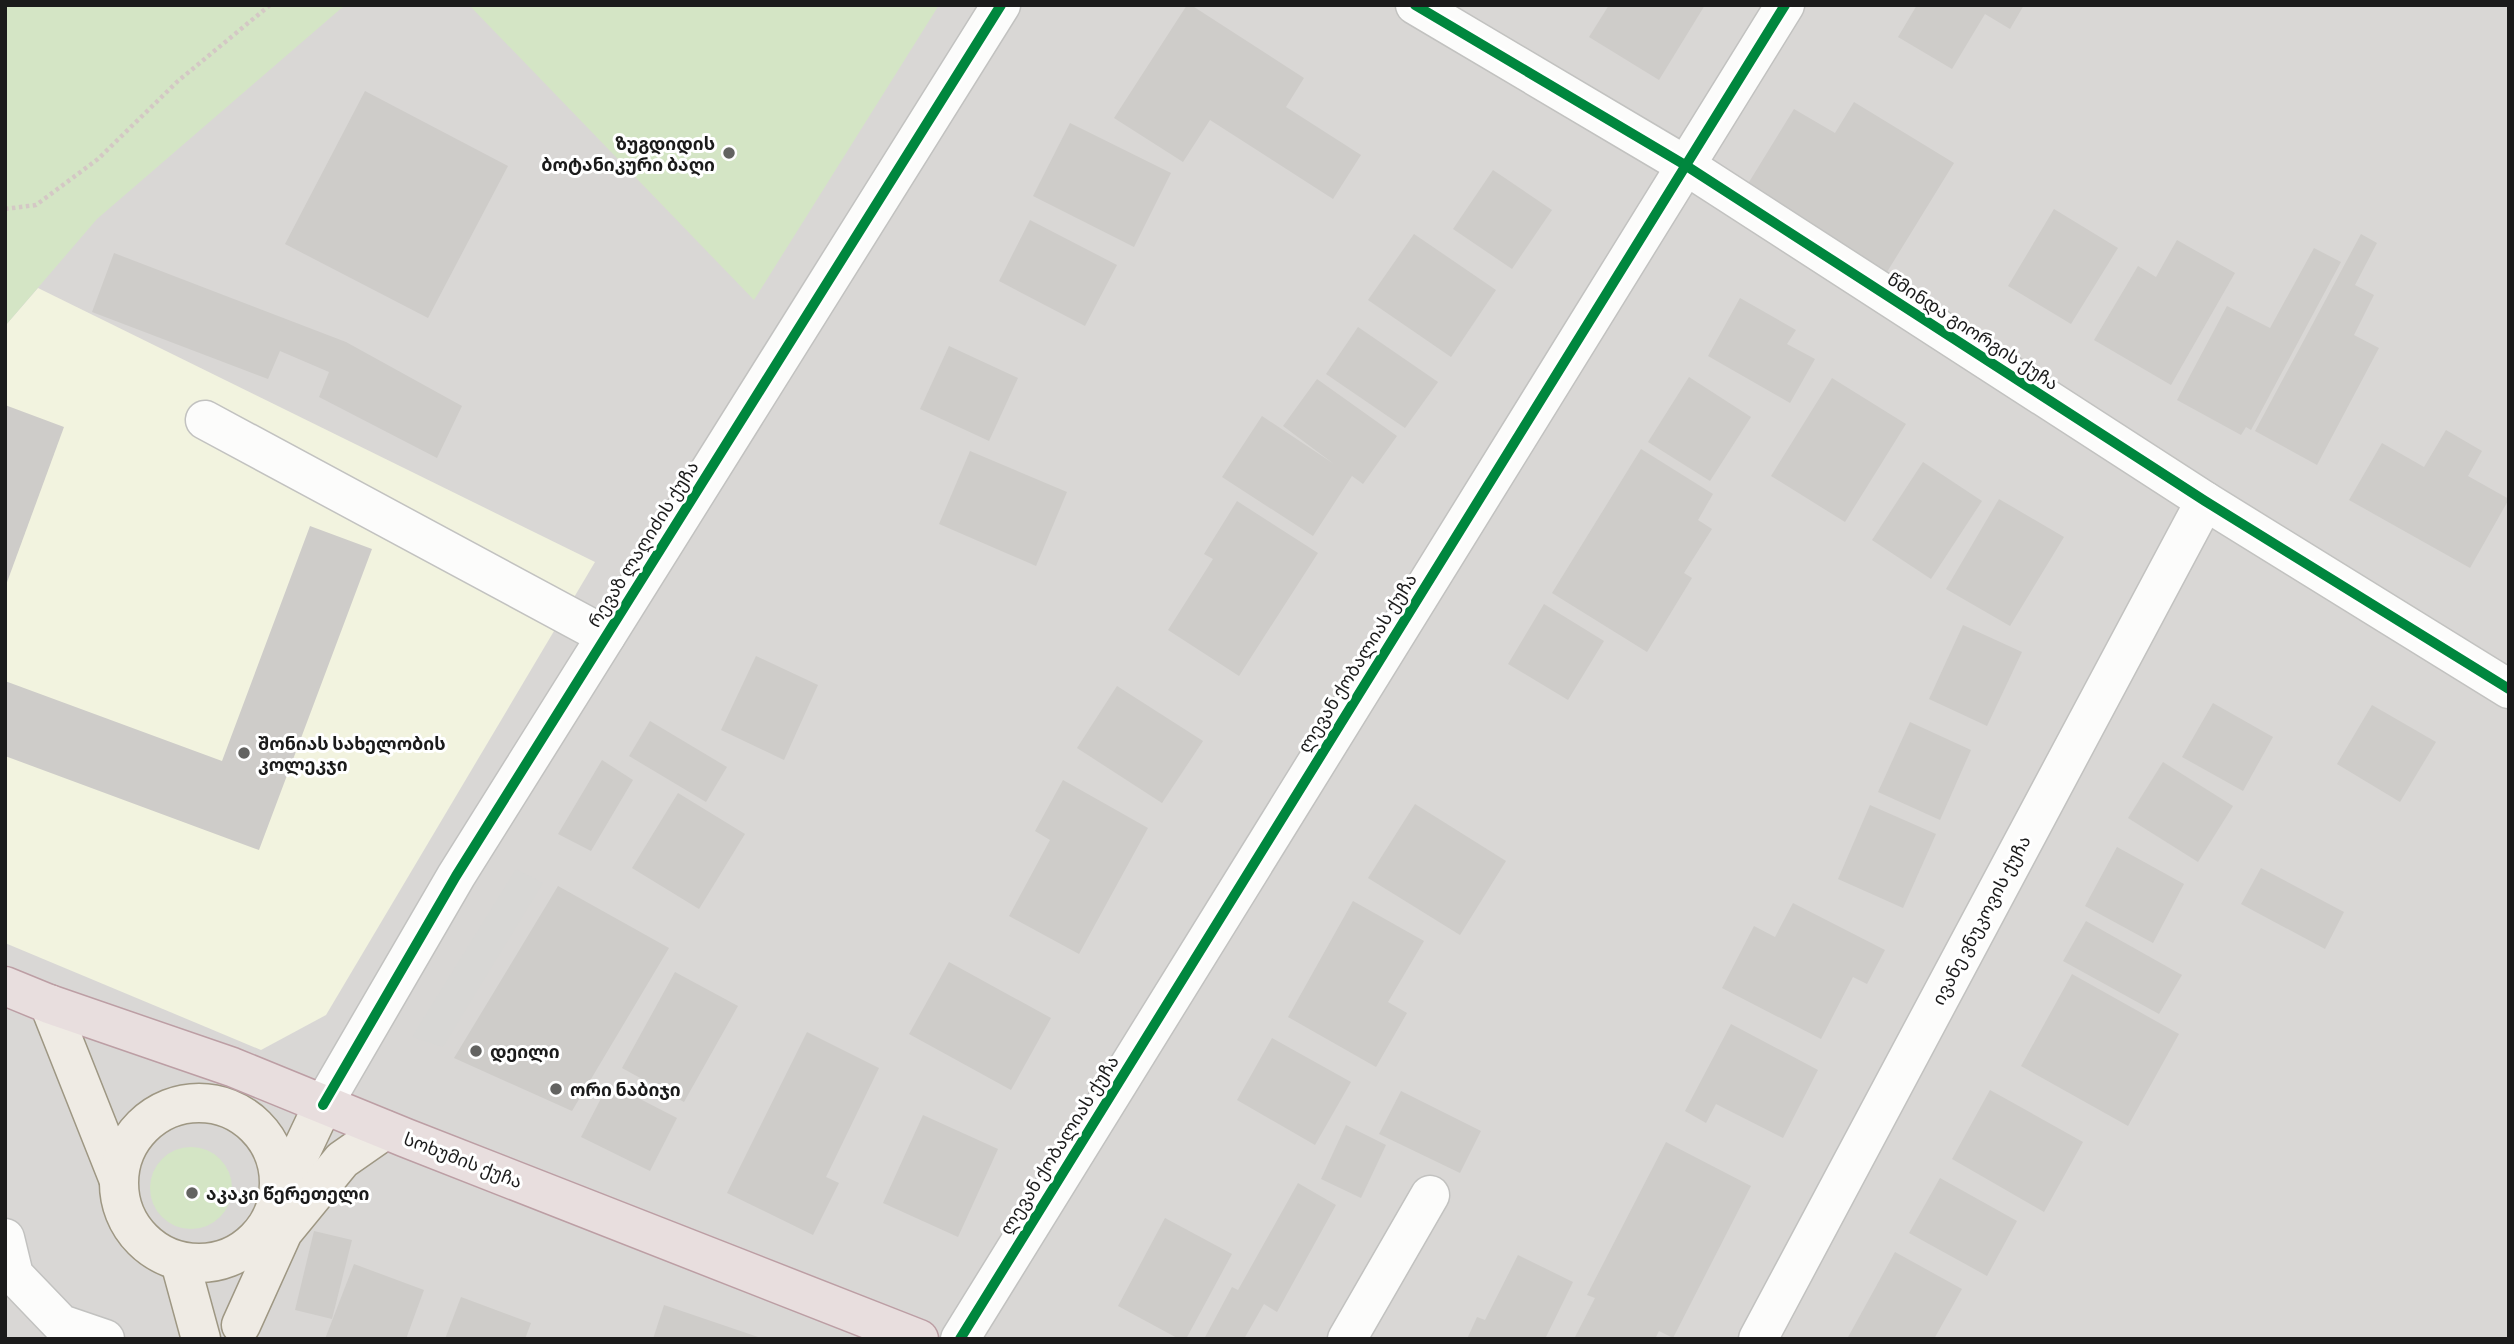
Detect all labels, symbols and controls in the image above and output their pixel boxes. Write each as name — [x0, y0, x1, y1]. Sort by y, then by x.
place label: ზუგდიდის ბოტანიკური ბაღი — [541, 132, 715, 176]
marker: ზუგდიდის ბოტანიკური ბაღი — [721, 145, 737, 161]
street label: წმინდა გიორგის ქუჩა — [1883, 267, 2063, 395]
street label: რევაზ ლაღიძის ქუჩა — [582, 457, 704, 631]
street label: ლევან ქობალიას ქუჩა — [1292, 569, 1422, 757]
place label: შონიას სახელობის კოლეკჯი — [258, 732, 446, 776]
marker: შონიას სახელობის კოლეკჯი — [236, 745, 252, 761]
street label: ივანე ვნუკოვის ქუჩა — [1927, 831, 2035, 1009]
place label: დეილი — [490, 1040, 560, 1063]
marker: დეილი — [468, 1043, 484, 1059]
street label: ლევან ქობალიას ქუჩა — [994, 1051, 1124, 1239]
place label: ორი ნაბიჯი — [570, 1078, 681, 1101]
marker: ორი ნაბიჯი — [548, 1081, 564, 1097]
street label: სოხუმის ქუჩა — [401, 1127, 525, 1193]
place label: აკაკი წერეთელი — [206, 1182, 370, 1205]
marker: აკაკი წერეთელი — [184, 1185, 200, 1201]

